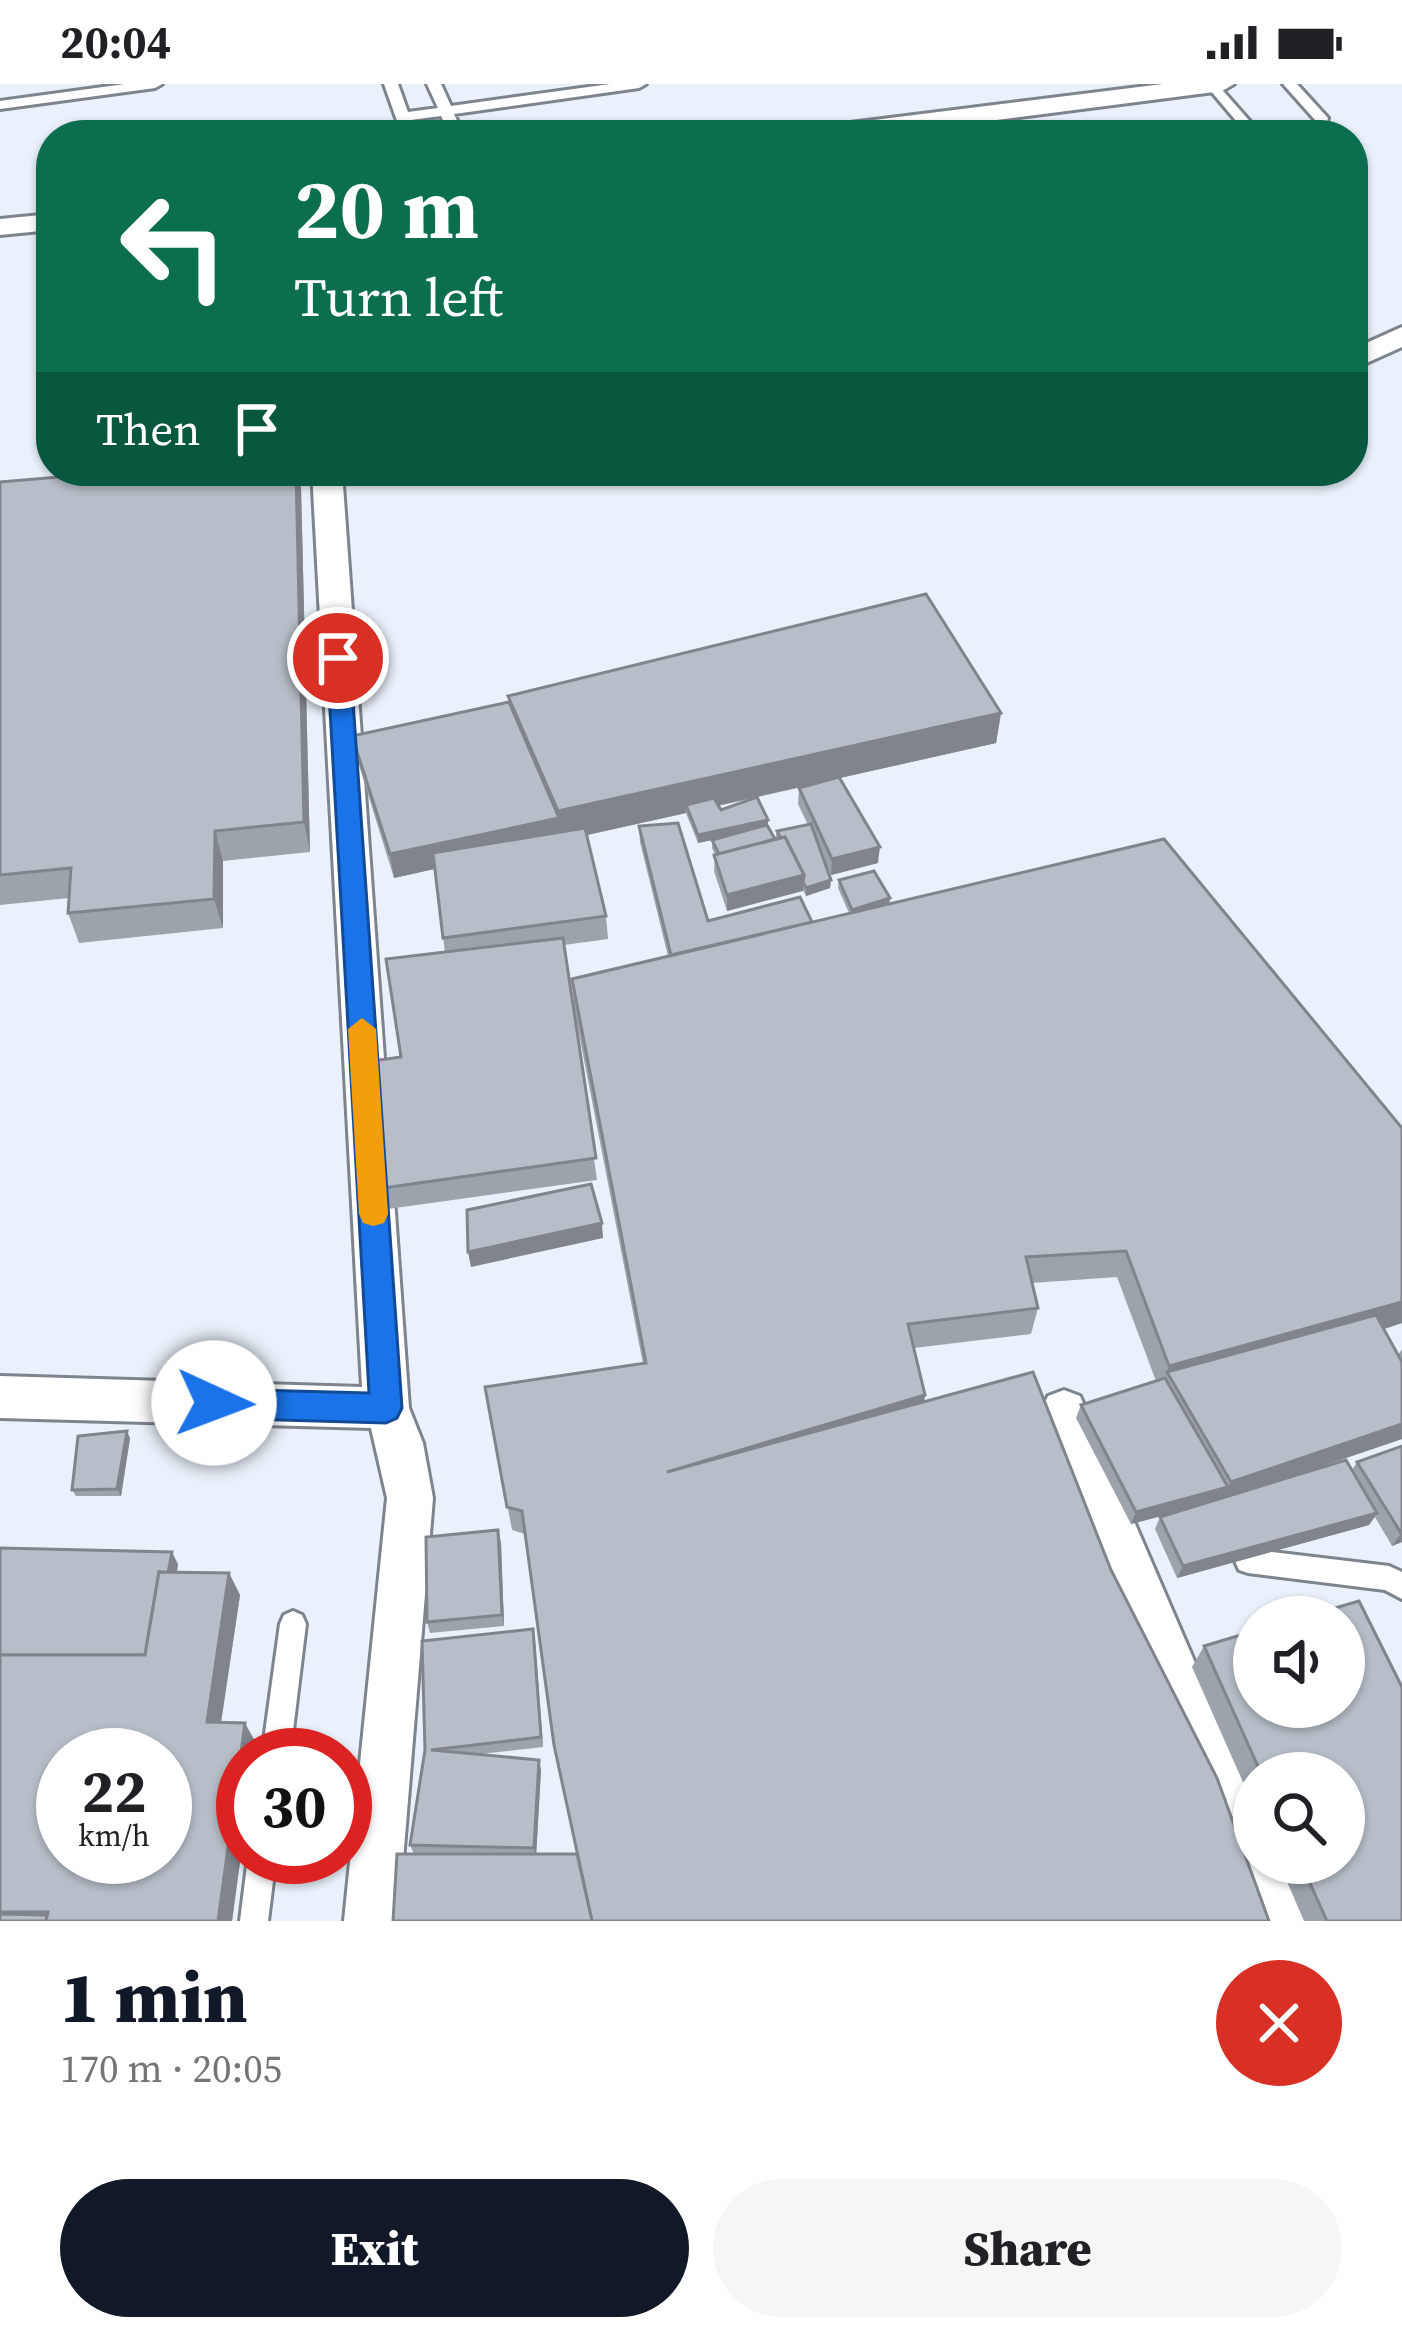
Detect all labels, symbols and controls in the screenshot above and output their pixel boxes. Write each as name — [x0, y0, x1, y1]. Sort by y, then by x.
text: 20:04 — [60, 11, 171, 73]
text: 20 m — [294, 151, 479, 266]
icon: left — [96, 168, 252, 324]
text: Turn left — [294, 260, 503, 334]
icon: arrive — [224, 396, 290, 462]
text: Then — [96, 398, 200, 460]
pin — [287, 607, 389, 709]
icon: arrive — [305, 625, 371, 691]
position arrow — [151, 1340, 277, 1466]
map controls — [1233, 1596, 1365, 1884]
button: sound — [1233, 1596, 1365, 1728]
speed limit sign: 30 — [216, 1728, 372, 1884]
text: 22 — [81, 1750, 147, 1832]
button: search — [1233, 1752, 1365, 1884]
text: km/h — [78, 1815, 150, 1856]
text: 1 min — [60, 1947, 248, 2046]
button: close — [1216, 1960, 1342, 2086]
text: 170 m · 20:05 — [60, 2042, 282, 2095]
button: Exit — [60, 2179, 689, 2317]
button: Share — [713, 2179, 1342, 2317]

